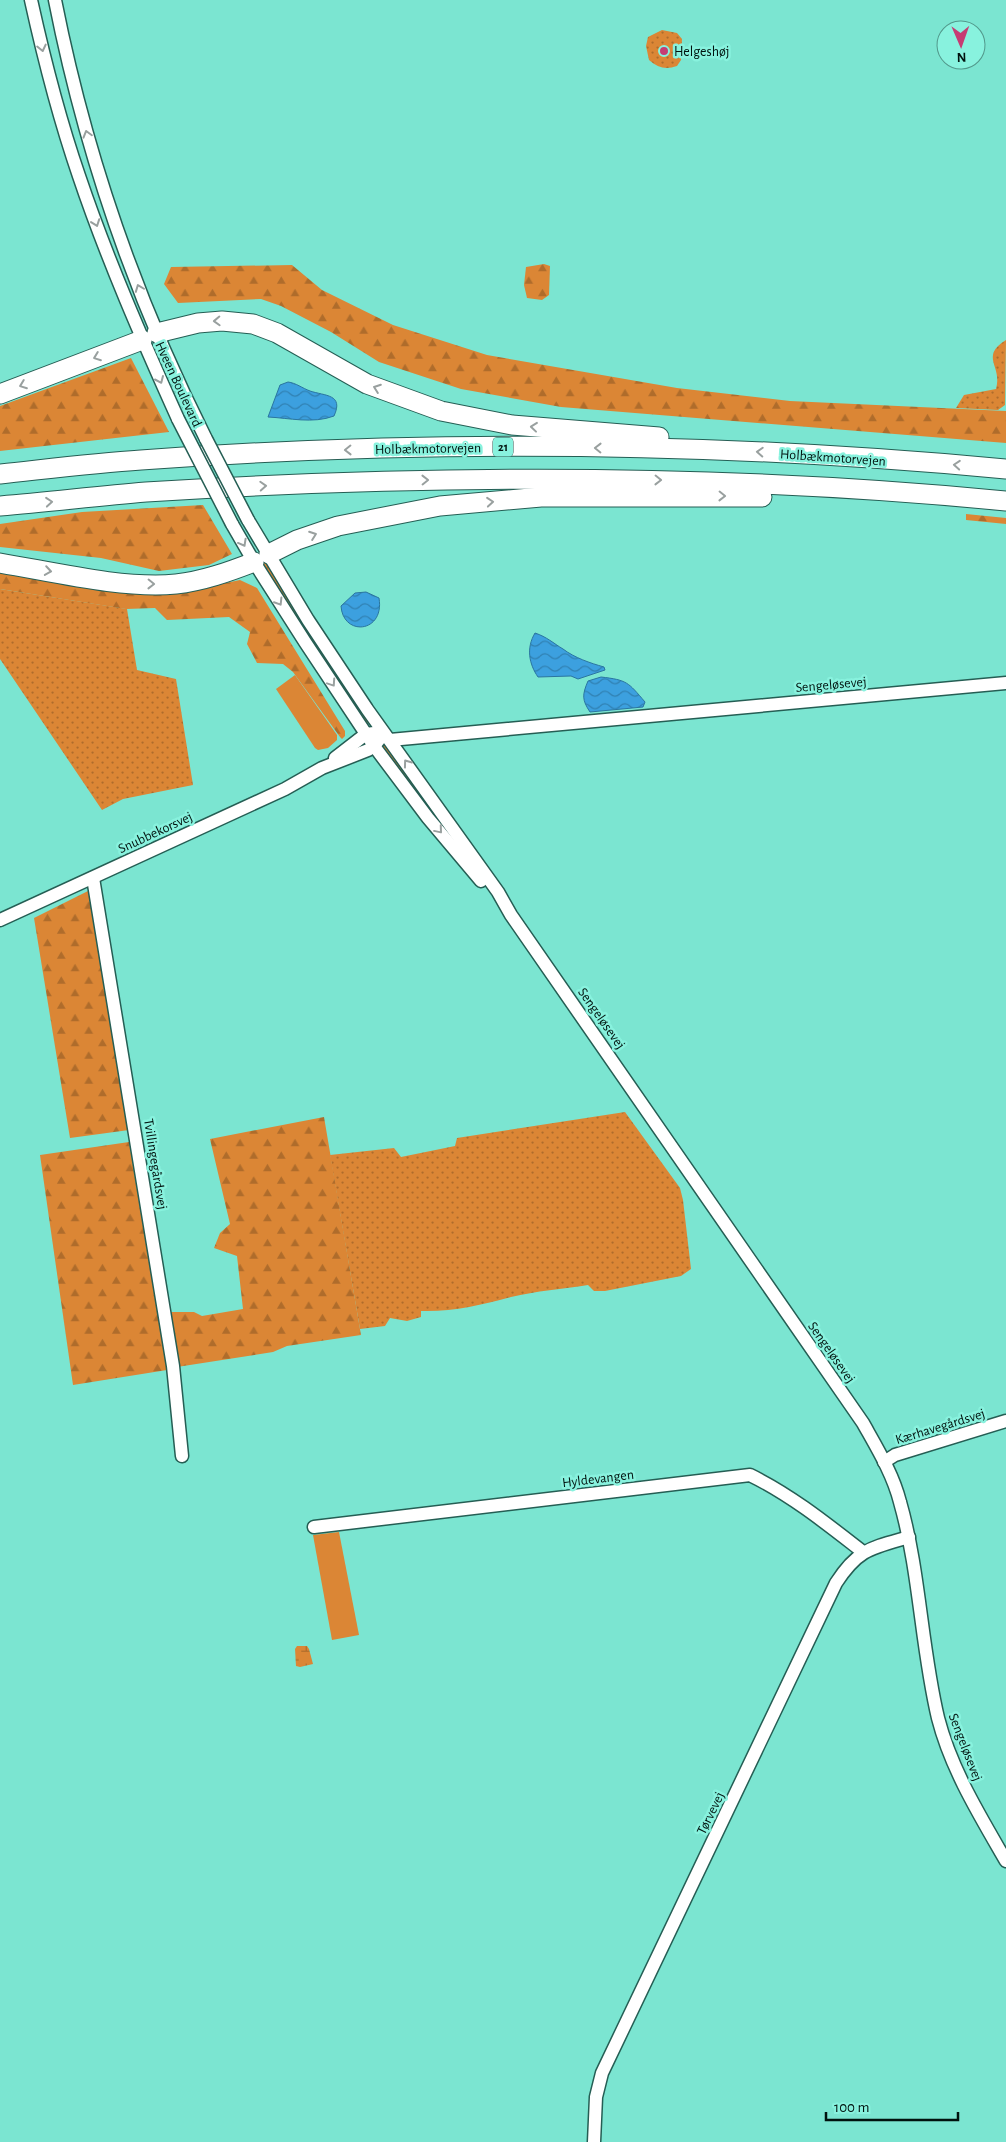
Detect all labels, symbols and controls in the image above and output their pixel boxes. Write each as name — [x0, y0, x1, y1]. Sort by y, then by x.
north arrow — [936, 20, 986, 70]
one-way arrow — [36, 43, 47, 52]
marker: Helgeshøj — [658, 45, 670, 57]
place label: Helgeshøj — [674, 45, 730, 59]
text: N — [956, 50, 967, 64]
one-way arrow — [83, 131, 93, 139]
one-way arrow — [90, 218, 100, 227]
one-way arrow — [135, 284, 146, 293]
one-way arrow — [212, 316, 220, 327]
street label: Hveen Boulevard — [152, 340, 204, 429]
one-way arrow — [93, 351, 102, 361]
one-way arrow — [154, 375, 165, 384]
one-way arrow — [19, 379, 28, 389]
one-way arrow — [373, 383, 382, 394]
one-way arrow — [530, 422, 538, 433]
road number: 21 — [493, 438, 513, 457]
street label: Holbækmotorvejen — [375, 441, 481, 457]
one-way arrow — [594, 442, 602, 453]
one-way arrow — [344, 444, 352, 455]
one-way arrow — [756, 447, 764, 458]
street label: Holbækmotorvejen — [780, 447, 886, 469]
one-way arrow — [953, 459, 961, 470]
one-way arrow — [422, 475, 430, 485]
one-way arrow — [654, 475, 662, 485]
one-way arrow — [259, 480, 267, 491]
one-way arrow — [718, 491, 726, 501]
one-way arrow — [45, 496, 53, 507]
one-way arrow — [486, 496, 494, 507]
one-way arrow — [308, 530, 317, 540]
one-way arrow — [237, 538, 247, 547]
one-way arrow — [44, 565, 52, 576]
one-way arrow — [148, 579, 155, 589]
one-way arrow — [273, 597, 283, 606]
street label: Sengeløsevej — [795, 675, 867, 695]
one-way arrow — [326, 677, 335, 687]
one-way arrow — [404, 759, 413, 769]
street label: Snubbekorsvej — [116, 810, 195, 856]
one-way arrow — [433, 825, 442, 834]
street label: Sengeløsevej — [575, 985, 627, 1052]
street label: Tvillingegårdsvej — [141, 1118, 169, 1211]
street label: Sengeløsevej — [805, 1319, 857, 1386]
street label: Kærhavegårdsvej — [894, 1407, 987, 1447]
street label: Hyldevangen — [562, 1468, 635, 1490]
street label: Sengeløsevej — [946, 1712, 984, 1783]
street label: Tørvevej — [695, 1790, 727, 1837]
scale bar — [826, 2090, 958, 2122]
text: 100 m — [834, 2100, 869, 2115]

